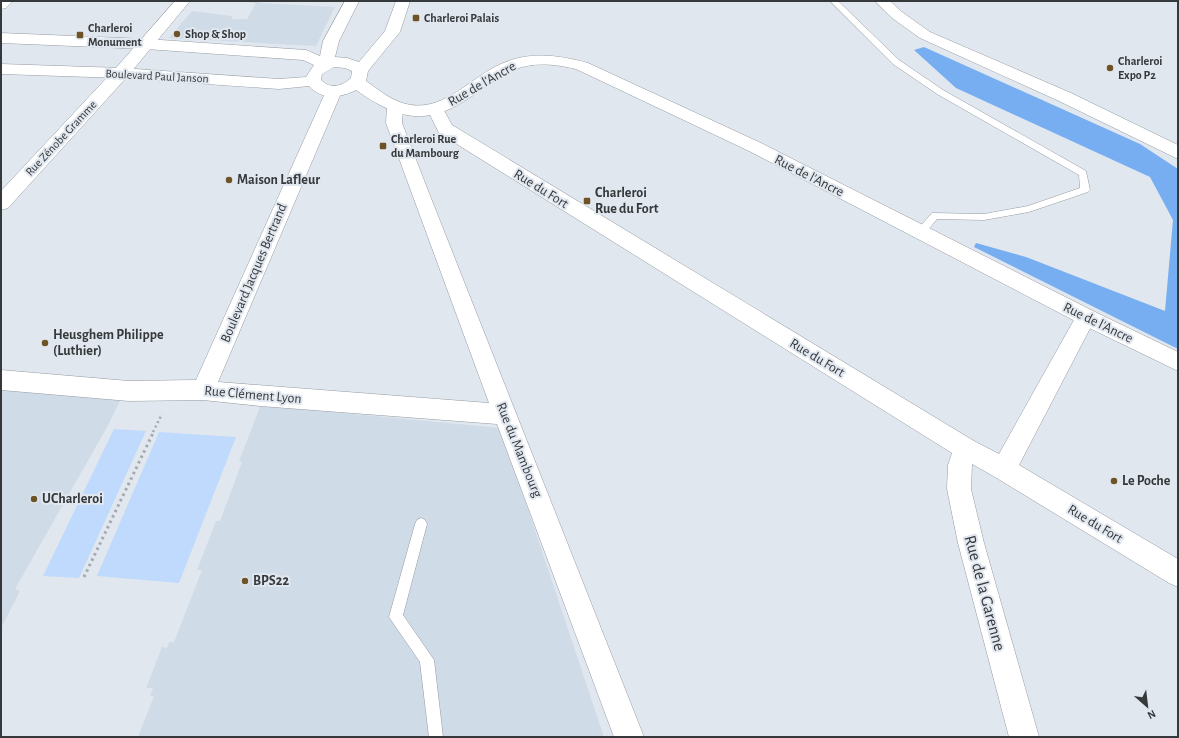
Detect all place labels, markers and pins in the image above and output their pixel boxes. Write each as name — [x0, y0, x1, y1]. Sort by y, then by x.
place label: Charleroi Palais — [424, 12, 499, 24]
marker: Charleroi Palais — [411, 13, 421, 23]
place label: Charleroi Monument — [88, 22, 142, 48]
place label: Shop & Shop — [185, 28, 246, 40]
marker: Shop & Shop — [172, 29, 182, 39]
marker: Charleroi Monument — [75, 30, 85, 40]
place label: Charleroi Expo P2 — [1118, 55, 1162, 81]
marker: Charleroi Expo P2 — [1105, 63, 1115, 73]
place label: Charleroi Rue du Mambourg — [391, 133, 460, 159]
marker: Charleroi Rue du Mambourg — [378, 141, 388, 151]
place label: Maison Lafleur — [237, 173, 320, 187]
marker: Maison Lafleur — [224, 175, 234, 185]
place label: Charleroi Rue du Fort — [595, 186, 659, 216]
marker: Charleroi Rue du Fort — [582, 196, 592, 206]
place label: Heusghem Philippe (Luthier) — [53, 328, 164, 358]
marker: Heusghem Philippe (Luthier) — [40, 338, 50, 348]
place label: Le Poche — [1122, 474, 1171, 488]
marker: Le Poche — [1109, 476, 1119, 486]
place label: UCharleroi — [42, 492, 103, 506]
marker: UCharleroi — [29, 494, 39, 504]
place label: BPS22 — [253, 574, 289, 588]
marker: BPS22 — [240, 576, 250, 586]

